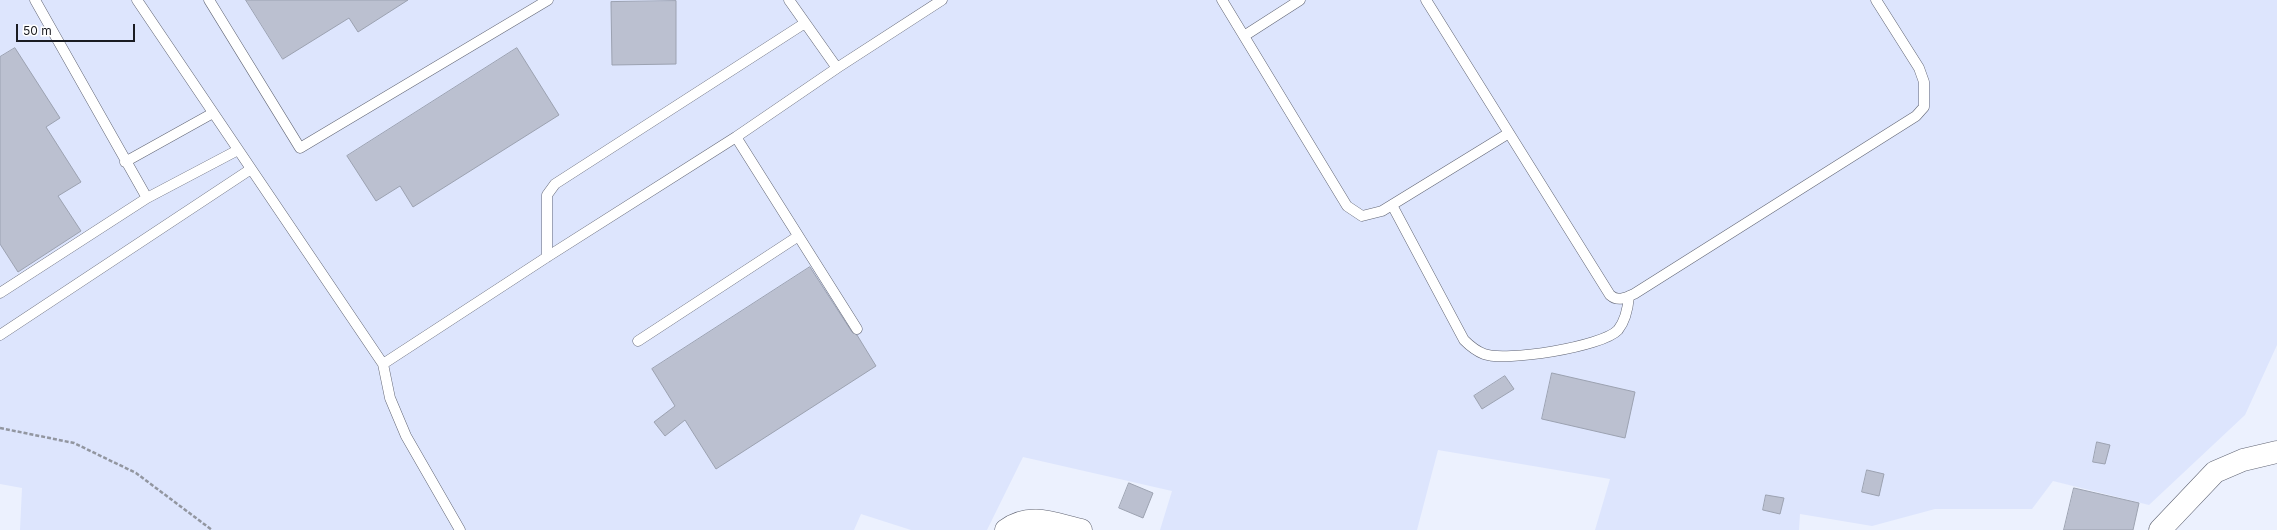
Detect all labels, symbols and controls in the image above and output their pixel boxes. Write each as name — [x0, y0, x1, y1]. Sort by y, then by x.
scale bar — [18, 16, 137, 42]
text: 50 m — [23, 23, 52, 38]

